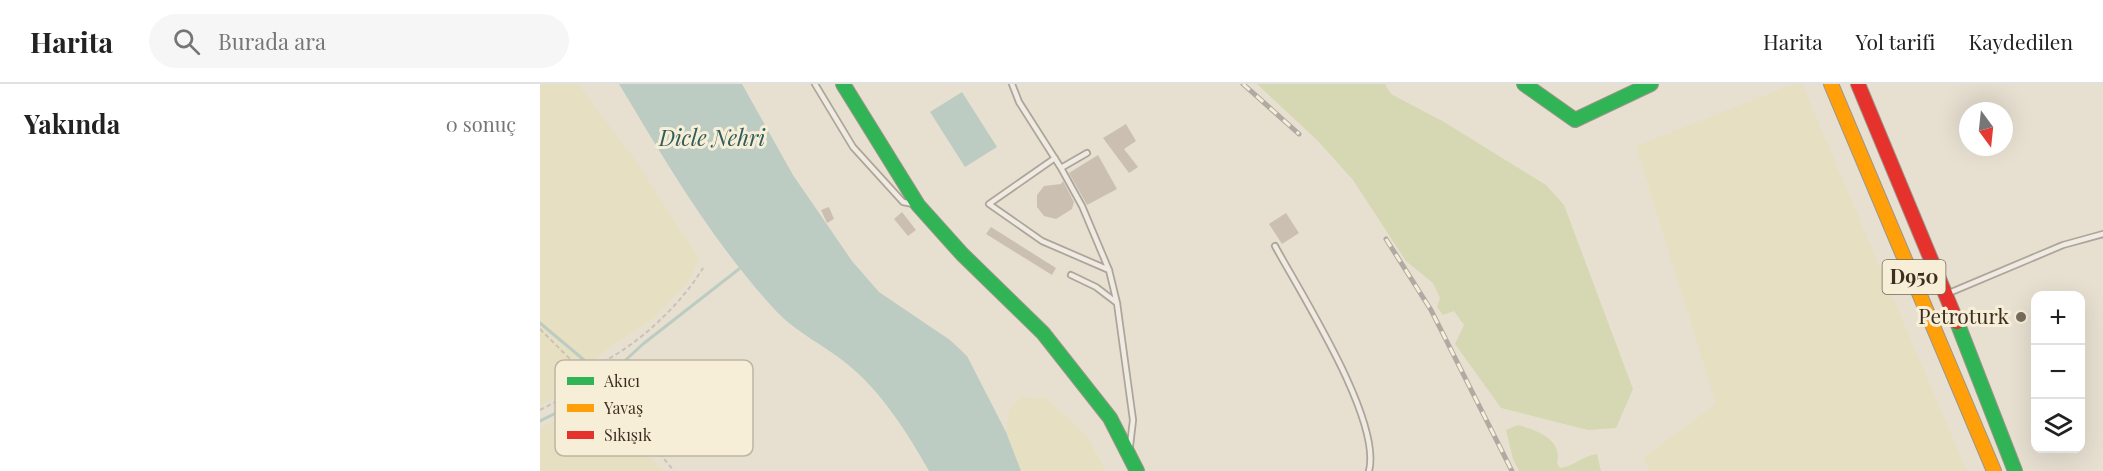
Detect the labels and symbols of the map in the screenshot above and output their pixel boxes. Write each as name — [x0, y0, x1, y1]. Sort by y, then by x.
north arrow — [1959, 102, 2013, 156]
water label: Dicle Nehri — [658, 122, 765, 152]
road number: D950 — [1882, 260, 1946, 294]
place label: Petroturk — [1918, 301, 2009, 329]
marker: Petroturk — [2014, 310, 2028, 324]
legend — [555, 360, 753, 456]
text: Akıcı — [603, 370, 640, 391]
text: Yavaş — [603, 397, 643, 418]
text: Sıkışık — [604, 424, 652, 445]

